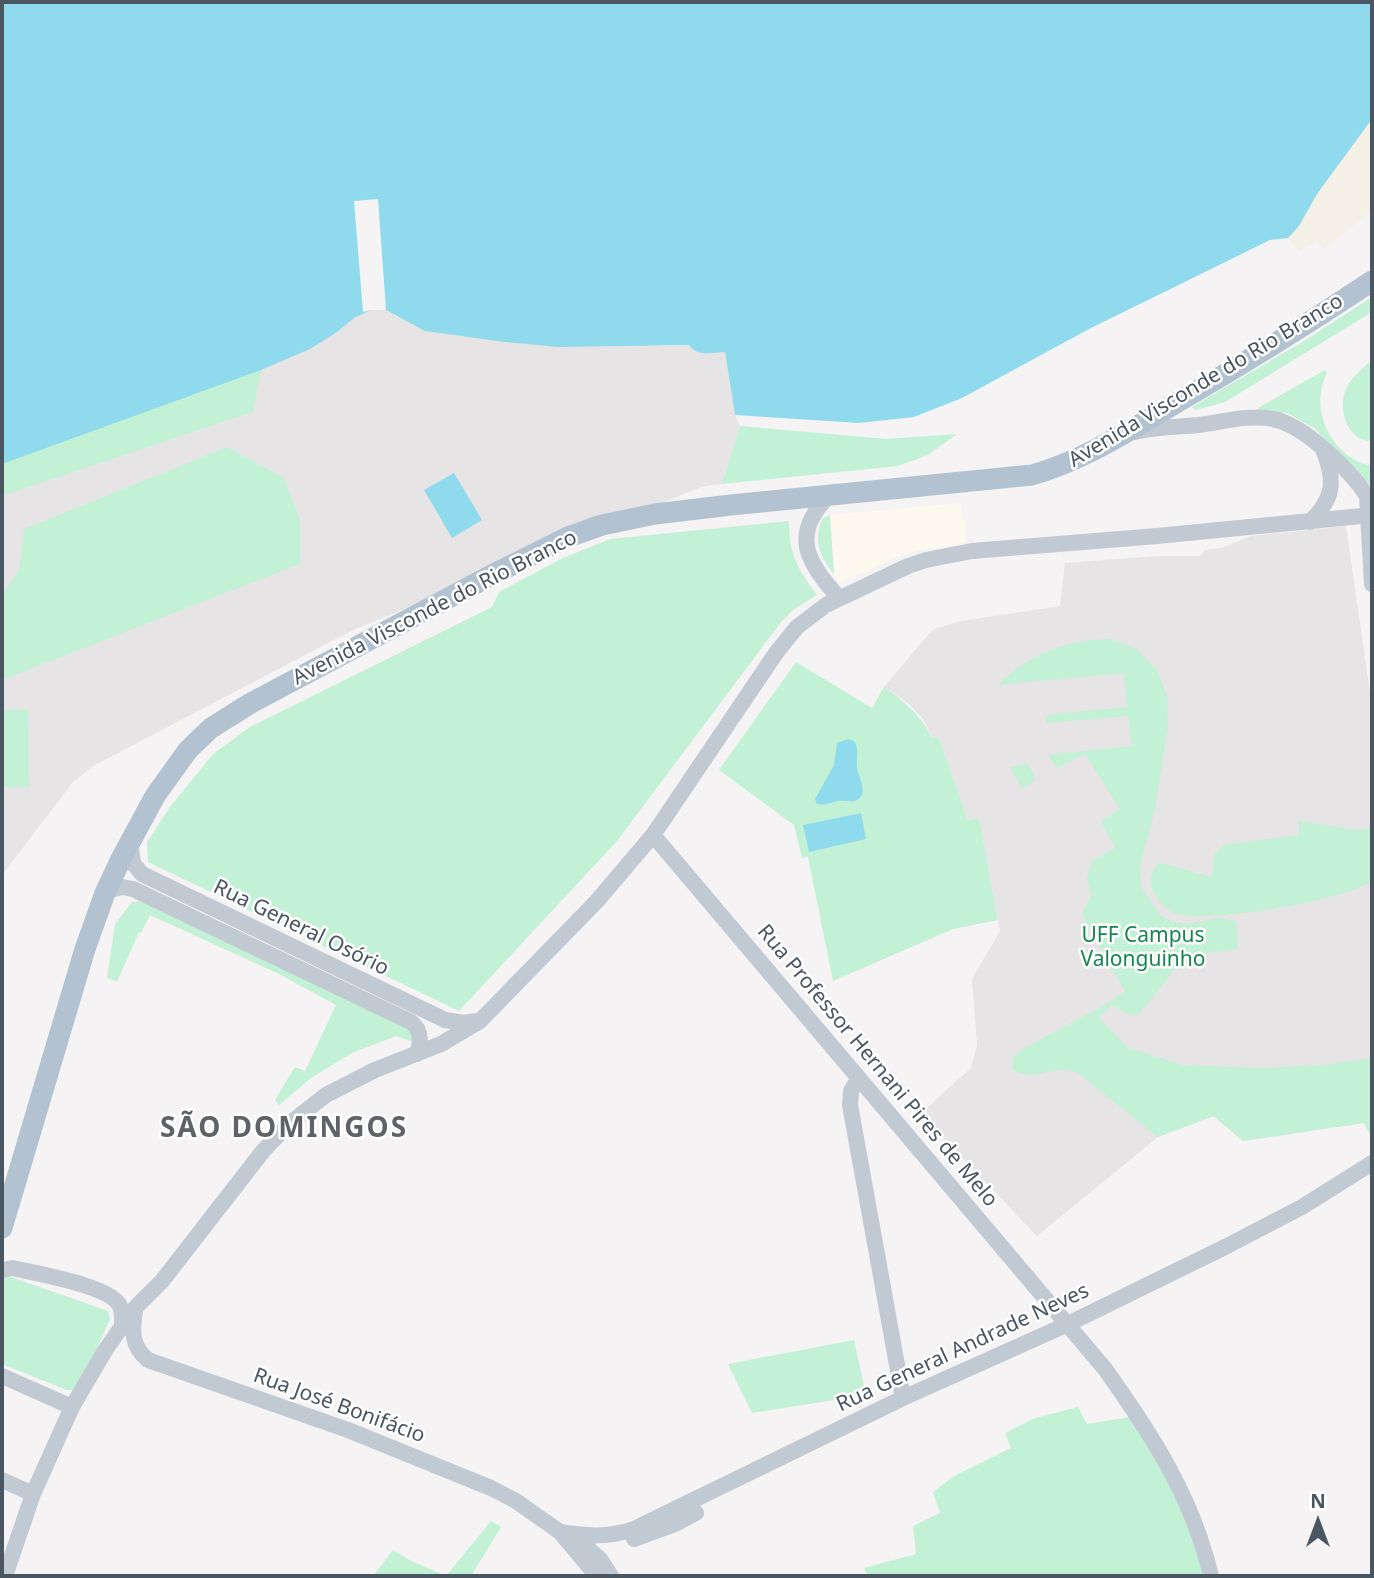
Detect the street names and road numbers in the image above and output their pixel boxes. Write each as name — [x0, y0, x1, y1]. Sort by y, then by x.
street label: Avenida Visconde do Rio Branco — [1064, 289, 1348, 473]
street label: Avenida Visconde do Rio Branco — [289, 525, 581, 691]
street label: Rua General Osório — [209, 875, 393, 981]
street label: Rua Professor Hernani Pires de Melo — [751, 920, 1003, 1212]
street label: Rua General Andrade Neves — [833, 1278, 1093, 1418]
street label: Rua José Bonifácio — [250, 1363, 428, 1449]

